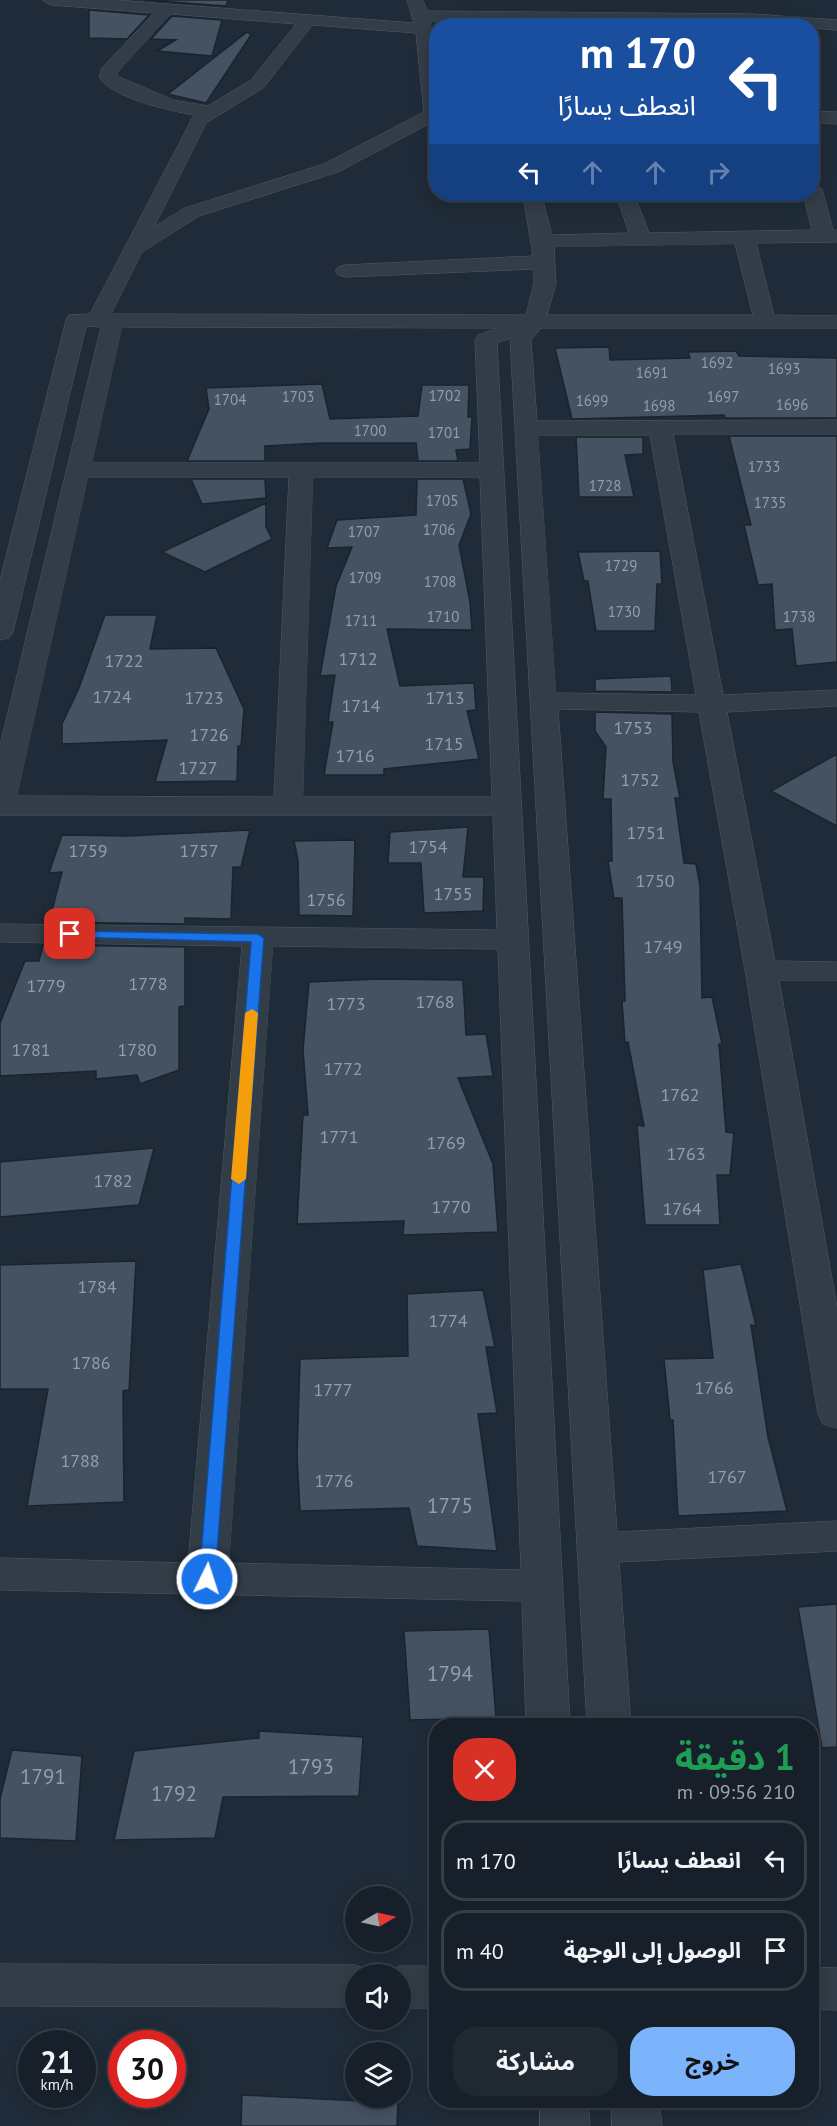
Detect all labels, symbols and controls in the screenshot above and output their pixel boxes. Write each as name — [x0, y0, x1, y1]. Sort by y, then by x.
text: 170 m — [580, 25, 696, 80]
icon: left — [717, 42, 795, 120]
text: انعطف يسارًا — [558, 88, 696, 122]
icon: left — [513, 156, 546, 189]
icon: ahead — [576, 156, 609, 189]
icon: ahead — [639, 156, 672, 189]
icon: right — [702, 156, 735, 189]
house number: 1692 — [701, 353, 733, 372]
house number: 1693 — [768, 359, 800, 378]
house number: 1691 — [636, 363, 668, 382]
house number: 1702 — [429, 386, 461, 405]
house number: 1703 — [282, 387, 314, 406]
house number: 1697 — [707, 387, 739, 406]
house number: 1704 — [214, 390, 246, 409]
house number: 1699 — [576, 391, 608, 410]
house number: 1696 — [776, 395, 808, 414]
house number: 1698 — [643, 396, 675, 415]
house number: 1700 — [354, 421, 386, 440]
house number: 1701 — [428, 423, 460, 442]
house number: 1733 — [748, 457, 780, 476]
house number: 1728 — [589, 476, 621, 495]
house number: 1705 — [426, 491, 458, 510]
house number: 1735 — [754, 493, 786, 512]
house number: 1706 — [423, 520, 455, 539]
house number: 1707 — [348, 522, 380, 541]
house number: 1729 — [605, 556, 637, 575]
house number: 1709 — [349, 568, 381, 587]
house number: 1708 — [424, 572, 456, 591]
house number: 1730 — [608, 602, 640, 621]
house number: 1710 — [427, 607, 459, 626]
house number: 1738 — [783, 607, 815, 626]
house number: 1711 — [345, 611, 377, 630]
house number: 1712 — [338, 647, 378, 670]
house number: 1722 — [104, 649, 144, 672]
house number: 1724 — [92, 685, 132, 708]
house number: 1723 — [184, 686, 224, 709]
house number: 1713 — [425, 686, 465, 709]
house number: 1714 — [341, 694, 381, 717]
house number: 1753 — [613, 716, 653, 739]
house number: 1726 — [189, 723, 229, 746]
house number: 1715 — [424, 732, 464, 755]
house number: 1716 — [335, 744, 375, 767]
house number: 1727 — [178, 756, 218, 779]
house number: 1752 — [620, 768, 660, 791]
house number: 1751 — [626, 821, 666, 844]
house number: 1754 — [408, 835, 448, 858]
house number: 1759 — [68, 839, 108, 862]
house number: 1757 — [179, 839, 219, 862]
house number: 1750 — [635, 869, 675, 892]
house number: 1755 — [433, 882, 473, 905]
house number: 1756 — [306, 888, 346, 911]
pin — [44, 908, 95, 959]
icon: arrive — [53, 917, 86, 950]
house number: 1749 — [643, 935, 683, 958]
house number: 1778 — [128, 972, 168, 995]
house number: 1779 — [26, 974, 66, 997]
house number: 1768 — [415, 990, 455, 1013]
house number: 1773 — [326, 992, 366, 1015]
house number: 1781 — [11, 1038, 51, 1061]
house number: 1780 — [117, 1038, 157, 1061]
house number: 1772 — [323, 1057, 363, 1080]
house number: 1762 — [660, 1083, 700, 1106]
house number: 1771 — [319, 1125, 359, 1148]
house number: 1769 — [426, 1131, 466, 1154]
house number: 1763 — [666, 1142, 706, 1165]
house number: 1782 — [93, 1169, 133, 1192]
house number: 1770 — [431, 1195, 471, 1218]
house number: 1764 — [662, 1197, 702, 1220]
house number: 1784 — [77, 1275, 117, 1298]
house number: 1774 — [428, 1309, 468, 1332]
house number: 1786 — [71, 1351, 111, 1374]
house number: 1766 — [694, 1376, 734, 1399]
house number: 1777 — [313, 1378, 353, 1401]
house number: 1788 — [60, 1449, 100, 1472]
house number: 1767 — [707, 1465, 747, 1488]
house number: 1776 — [314, 1469, 354, 1492]
house number: 1775 — [427, 1492, 473, 1519]
position arrow — [175, 1547, 239, 1611]
house number: 1794 — [427, 1660, 473, 1687]
text: 1 دقيقة — [675, 1733, 795, 1780]
button: close — [453, 1738, 516, 1801]
house number: 1793 — [288, 1753, 334, 1780]
house number: 1791 — [20, 1763, 66, 1790]
text: 210 m · 09:56 — [677, 1779, 795, 1805]
house number: 1792 — [151, 1780, 197, 1807]
icon: left — [759, 1844, 792, 1877]
text: انعطف يسارًا — [617, 1846, 741, 1874]
text: 170 m — [456, 1847, 516, 1875]
north arrow — [345, 1886, 411, 1952]
map controls — [345, 1886, 411, 2108]
icon: arrive — [759, 1934, 792, 1967]
text: الوصول إلى الوجهة — [564, 1936, 741, 1964]
text: 40 m — [456, 1937, 504, 1965]
button: sound — [345, 1964, 411, 2030]
button: مشاركة — [453, 2027, 618, 2096]
button: خروج — [630, 2027, 795, 2096]
speed limit sign: 30 — [108, 2030, 186, 2108]
text: 21 — [40, 2042, 74, 2081]
button: layers — [345, 2042, 411, 2108]
text: km/h — [41, 2075, 73, 2094]

